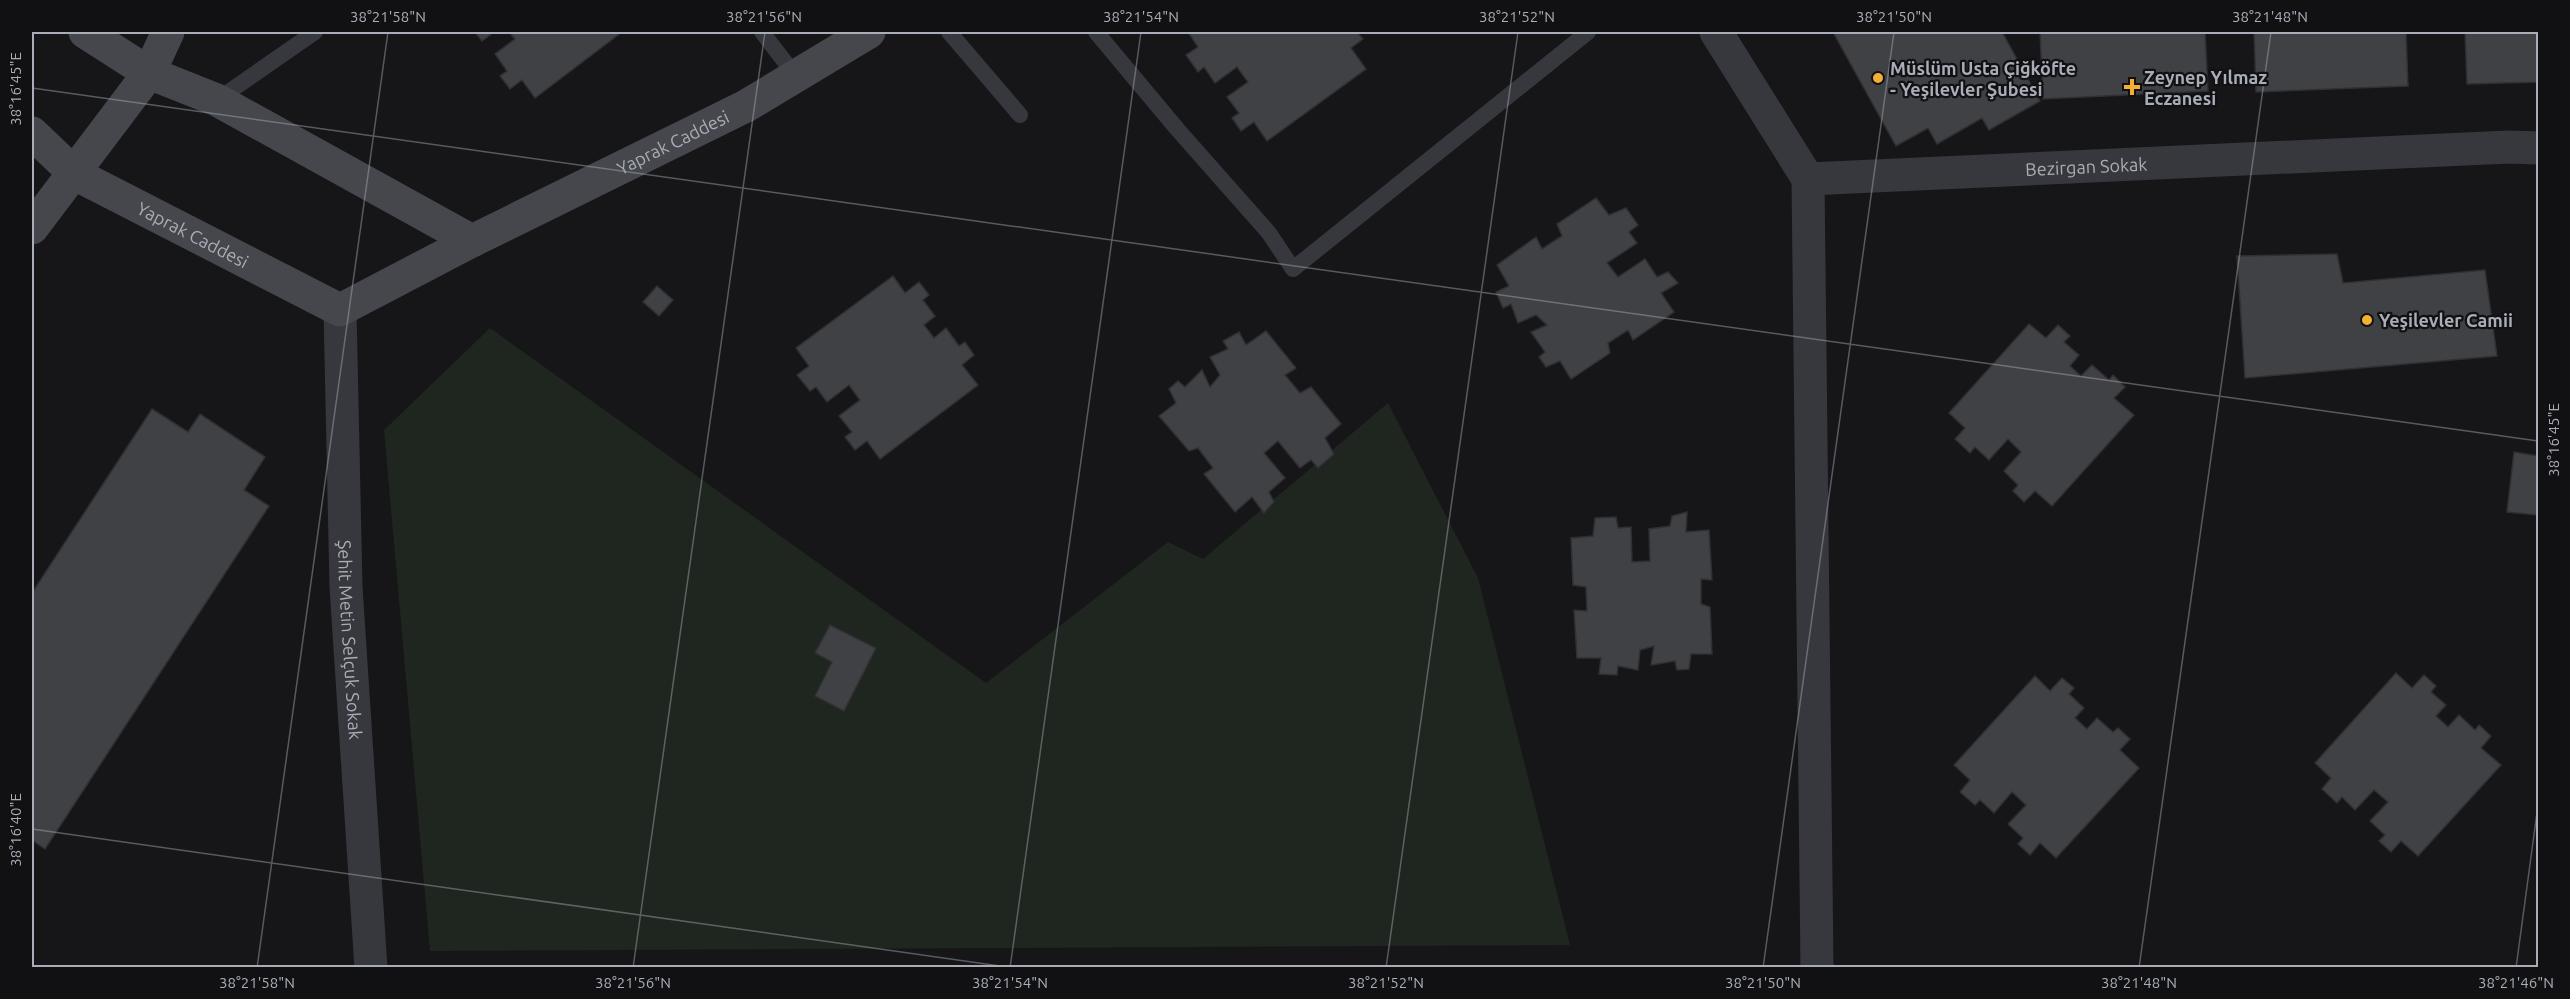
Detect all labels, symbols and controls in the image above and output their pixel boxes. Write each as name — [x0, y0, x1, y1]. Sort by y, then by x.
text: 38°21'58"N — [350, 8, 426, 25]
text: 38°21'56"N — [726, 8, 802, 25]
text: 38°21'54"N — [1103, 8, 1179, 25]
text: 38°21'52"N — [1479, 8, 1555, 25]
text: 38°21'50"N — [1856, 8, 1932, 25]
text: 38°21'48"N — [2232, 8, 2308, 25]
text: 38°16'45"E — [7, 52, 24, 126]
place label: Müslüm Usta Çiğköfte - Yeşilevler Şubesi — [1890, 58, 2076, 100]
place label: Zeynep Yılmaz Eczanesi — [2144, 67, 2267, 108]
marker: Müslüm Usta Çiğköfte - Yeşilevler Şubesi — [1871, 71, 1885, 85]
marker: Zeynep Yılmaz Eczanesi — [2125, 80, 2139, 94]
street label: Yaprak Caddesi — [613, 106, 732, 178]
street label: Bezirgan Sokak — [2025, 154, 2148, 179]
street label: Yaprak Caddesi — [134, 198, 252, 271]
place label: Yeşilevler Camii — [2379, 310, 2513, 331]
marker: Yeşilevler Camii — [2360, 313, 2374, 327]
text: 38°16'45"E — [2545, 403, 2562, 477]
street label: Şehit Metin Selçuk Sokak — [335, 540, 366, 740]
text: 38°16'40"E — [7, 793, 24, 867]
text: 38°21'58"N — [219, 974, 295, 991]
text: 38°21'56"N — [595, 974, 671, 991]
text: 38°21'54"N — [972, 974, 1048, 991]
text: 38°21'52"N — [1348, 974, 1424, 991]
text: 38°21'50"N — [1725, 974, 1801, 991]
text: 38°21'48"N — [2101, 974, 2177, 991]
text: 38°21'46"N — [2478, 974, 2554, 991]

